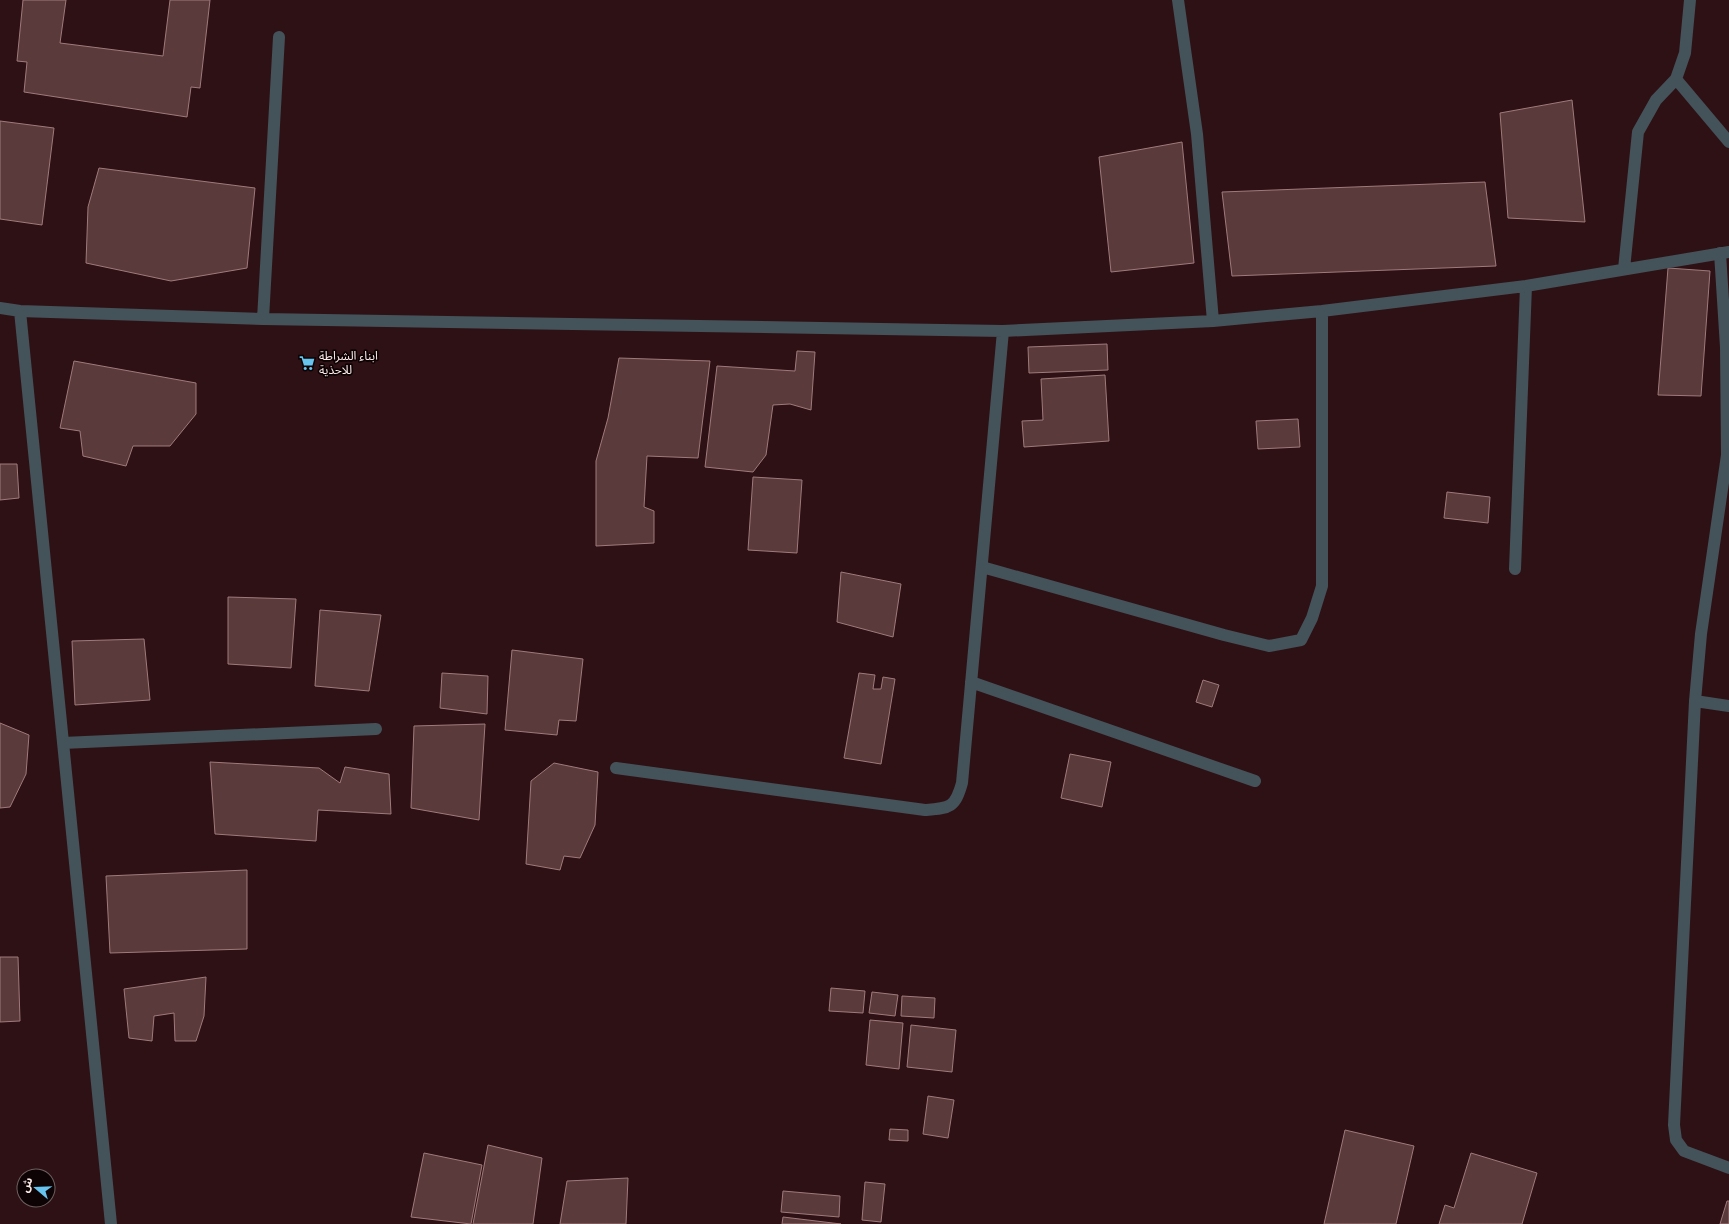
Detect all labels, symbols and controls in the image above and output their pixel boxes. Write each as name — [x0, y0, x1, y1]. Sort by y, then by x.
place label: ابناء الشراطة للاحذية — [319, 348, 378, 377]
supermarket icon: ابناء الشراطة للاحذية — [298, 354, 316, 372]
north arrow — [16, 1168, 56, 1208]
text: ش — [17, 1175, 36, 1194]

